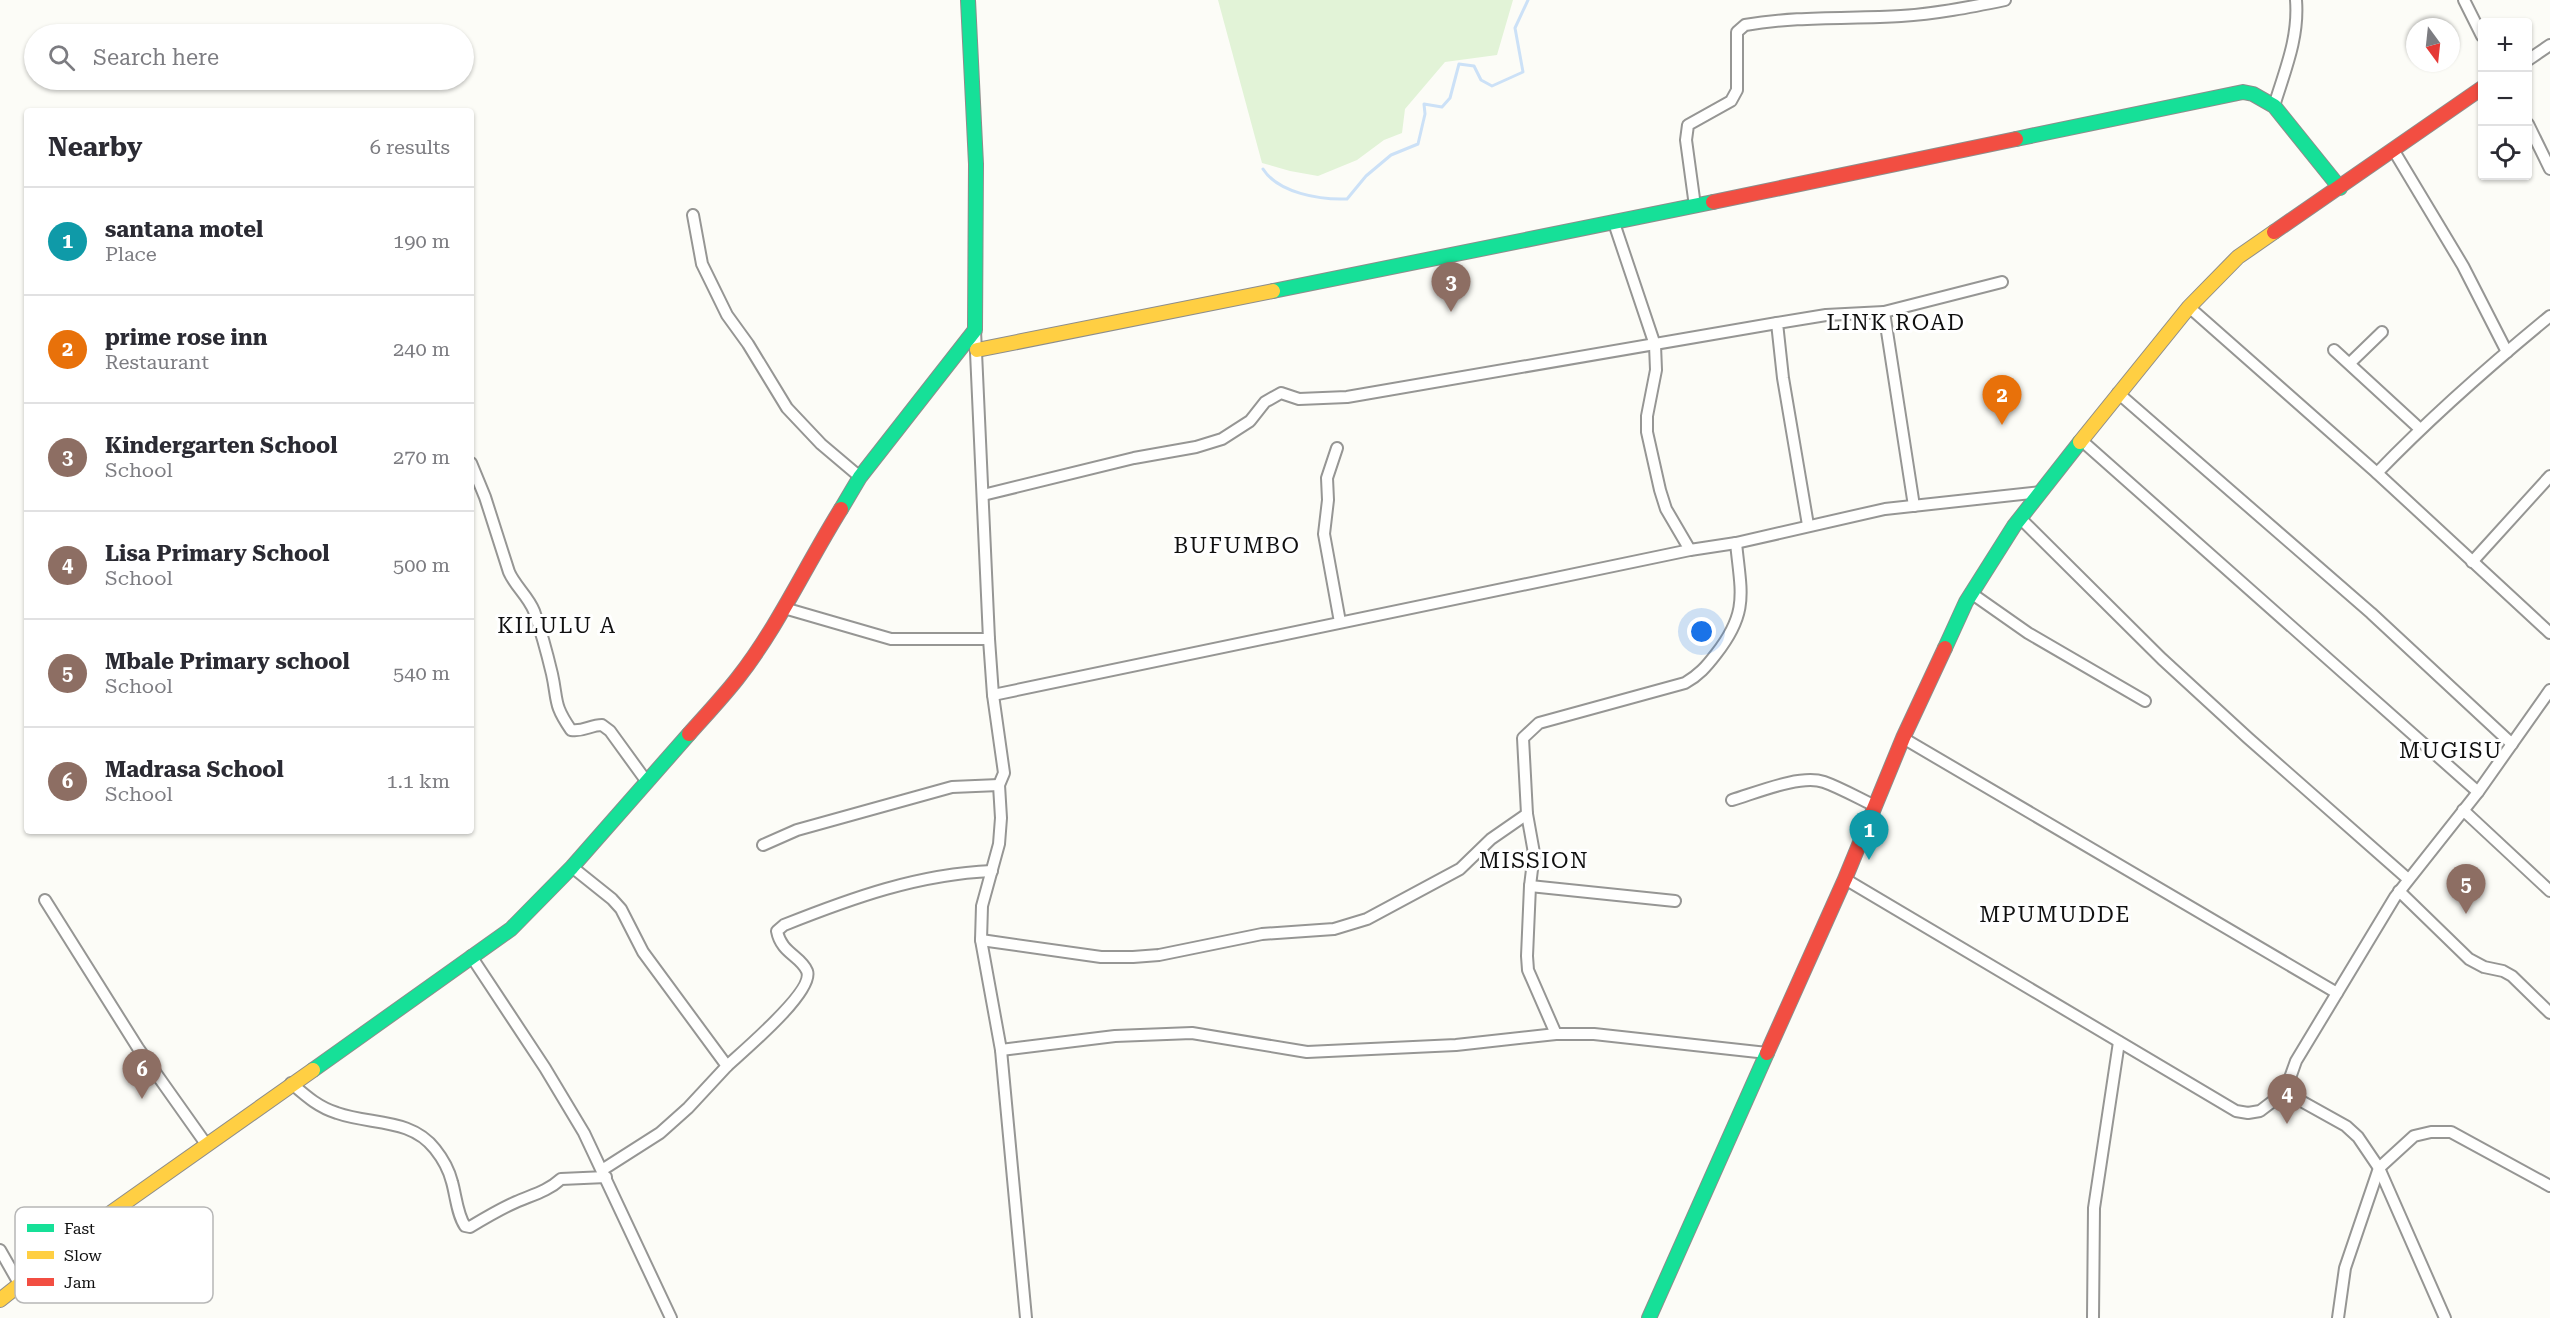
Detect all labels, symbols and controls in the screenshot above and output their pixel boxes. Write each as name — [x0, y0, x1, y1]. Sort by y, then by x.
north arrow — [2406, 18, 2460, 72]
map controls — [2478, 18, 2532, 180]
button: + — [2478, 18, 2532, 72]
search box — [24, 24, 474, 90]
icon: search — [45, 41, 78, 74]
text: Search here — [93, 45, 219, 70]
button: − — [2478, 72, 2532, 126]
button: locate — [2478, 126, 2532, 180]
text: Nearby — [48, 132, 142, 162]
text: 6 results — [370, 135, 450, 159]
text: santana motel — [105, 217, 263, 242]
text: 1 — [62, 229, 73, 253]
text: 190 m — [393, 229, 450, 253]
text: Place — [105, 242, 157, 266]
pin: 3 — [1432, 262, 1470, 312]
district label: LINK ROAD — [1826, 310, 1966, 335]
text: prime rose inn — [105, 325, 267, 350]
text: 2 — [62, 337, 73, 361]
text: 240 m — [393, 337, 450, 361]
text: Restaurant — [105, 350, 209, 374]
pin: 2 — [1982, 376, 2022, 425]
text: Kindergarten School — [105, 433, 337, 458]
text: 3 — [62, 445, 73, 469]
text: 270 m — [393, 445, 450, 469]
text: School — [105, 458, 173, 482]
district label: BUFUMBO — [1174, 533, 1300, 558]
text: Lisa Primary School — [105, 541, 330, 566]
text: 4 — [62, 553, 73, 577]
text: 500 m — [393, 553, 450, 577]
text: School — [105, 566, 173, 590]
district label: KILULU A — [497, 613, 617, 638]
your location — [1687, 617, 1716, 646]
text: Mbale Primary school — [105, 649, 350, 674]
text: 5 — [62, 661, 73, 685]
text: 540 m — [393, 661, 450, 685]
text: School — [105, 674, 173, 698]
district label: MUGISU — [2399, 738, 2503, 763]
text: Madrasa School — [105, 757, 284, 782]
text: 6 — [62, 769, 73, 793]
text: 1.1 km — [386, 769, 450, 793]
text: School — [105, 782, 173, 806]
pin: 1 — [1850, 810, 1888, 860]
district label: MISSION — [1479, 848, 1589, 873]
pin: 5 — [2446, 864, 2486, 914]
district label: MPUMUDDE — [1979, 902, 2131, 927]
pin: 6 — [122, 1050, 162, 1099]
pin: 4 — [2268, 1074, 2306, 1124]
legend — [15, 1207, 213, 1303]
text: Fast — [64, 1219, 95, 1238]
text: Slow — [64, 1246, 102, 1265]
text: Jam — [64, 1273, 96, 1292]

